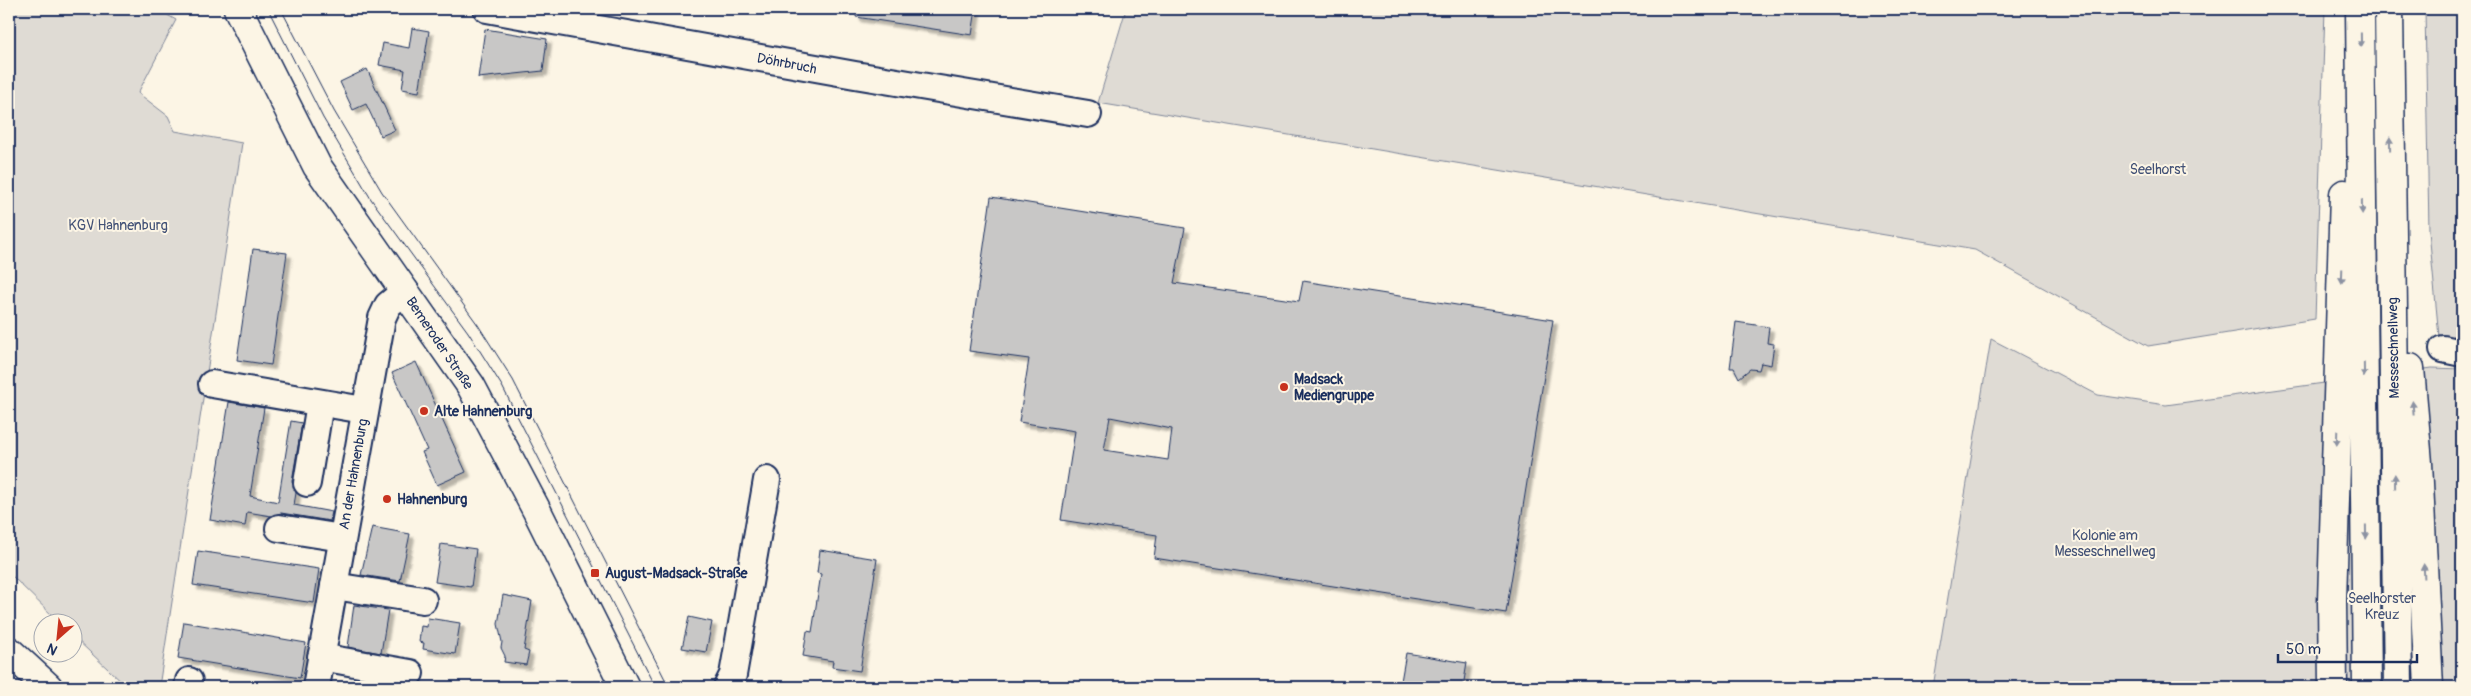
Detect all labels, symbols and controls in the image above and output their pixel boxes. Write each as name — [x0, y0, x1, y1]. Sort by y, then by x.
one-way arrow — [2357, 32, 2365, 48]
street label: Döhrbruch — [756, 49, 818, 78]
one-way arrow — [2386, 135, 2394, 151]
park label: Seelhorst — [2130, 161, 2186, 178]
one-way arrow — [2358, 199, 2366, 215]
park label: KGV Hahnenburg — [68, 217, 168, 234]
one-way arrow — [2338, 268, 2346, 284]
street label: Bemeroder Straße — [402, 294, 477, 393]
street label: Messeschnellweg — [2384, 297, 2403, 399]
one-way arrow — [2360, 362, 2368, 378]
place label: Madsack Mediengruppe — [1294, 371, 1375, 404]
marker: Madsack Mediengruppe — [1278, 381, 1290, 393]
one-way arrow — [2409, 400, 2417, 416]
place label: Alte Hahnenburg — [434, 403, 532, 420]
marker: Alte Hahnenburg — [418, 405, 430, 417]
street label: An der Hahnenburg — [335, 417, 372, 531]
one-way arrow — [2333, 431, 2341, 447]
one-way arrow — [2391, 473, 2399, 489]
place label: Hahnenburg — [397, 491, 467, 508]
marker: Hahnenburg — [381, 493, 393, 505]
one-way arrow — [2362, 524, 2370, 540]
park label: Kolonie am Messeschnellweg — [2054, 527, 2156, 560]
one-way arrow — [2419, 562, 2427, 578]
place label: August-Madsack-Straße — [605, 565, 749, 582]
marker: August-Madsack-Straße — [589, 567, 601, 579]
park label: Seelhorster Kreuz — [2348, 590, 2416, 623]
north arrow — [32, 614, 82, 664]
scale bar — [2278, 631, 2417, 663]
text: N — [44, 639, 60, 659]
text: 50 m — [2286, 640, 2321, 659]

